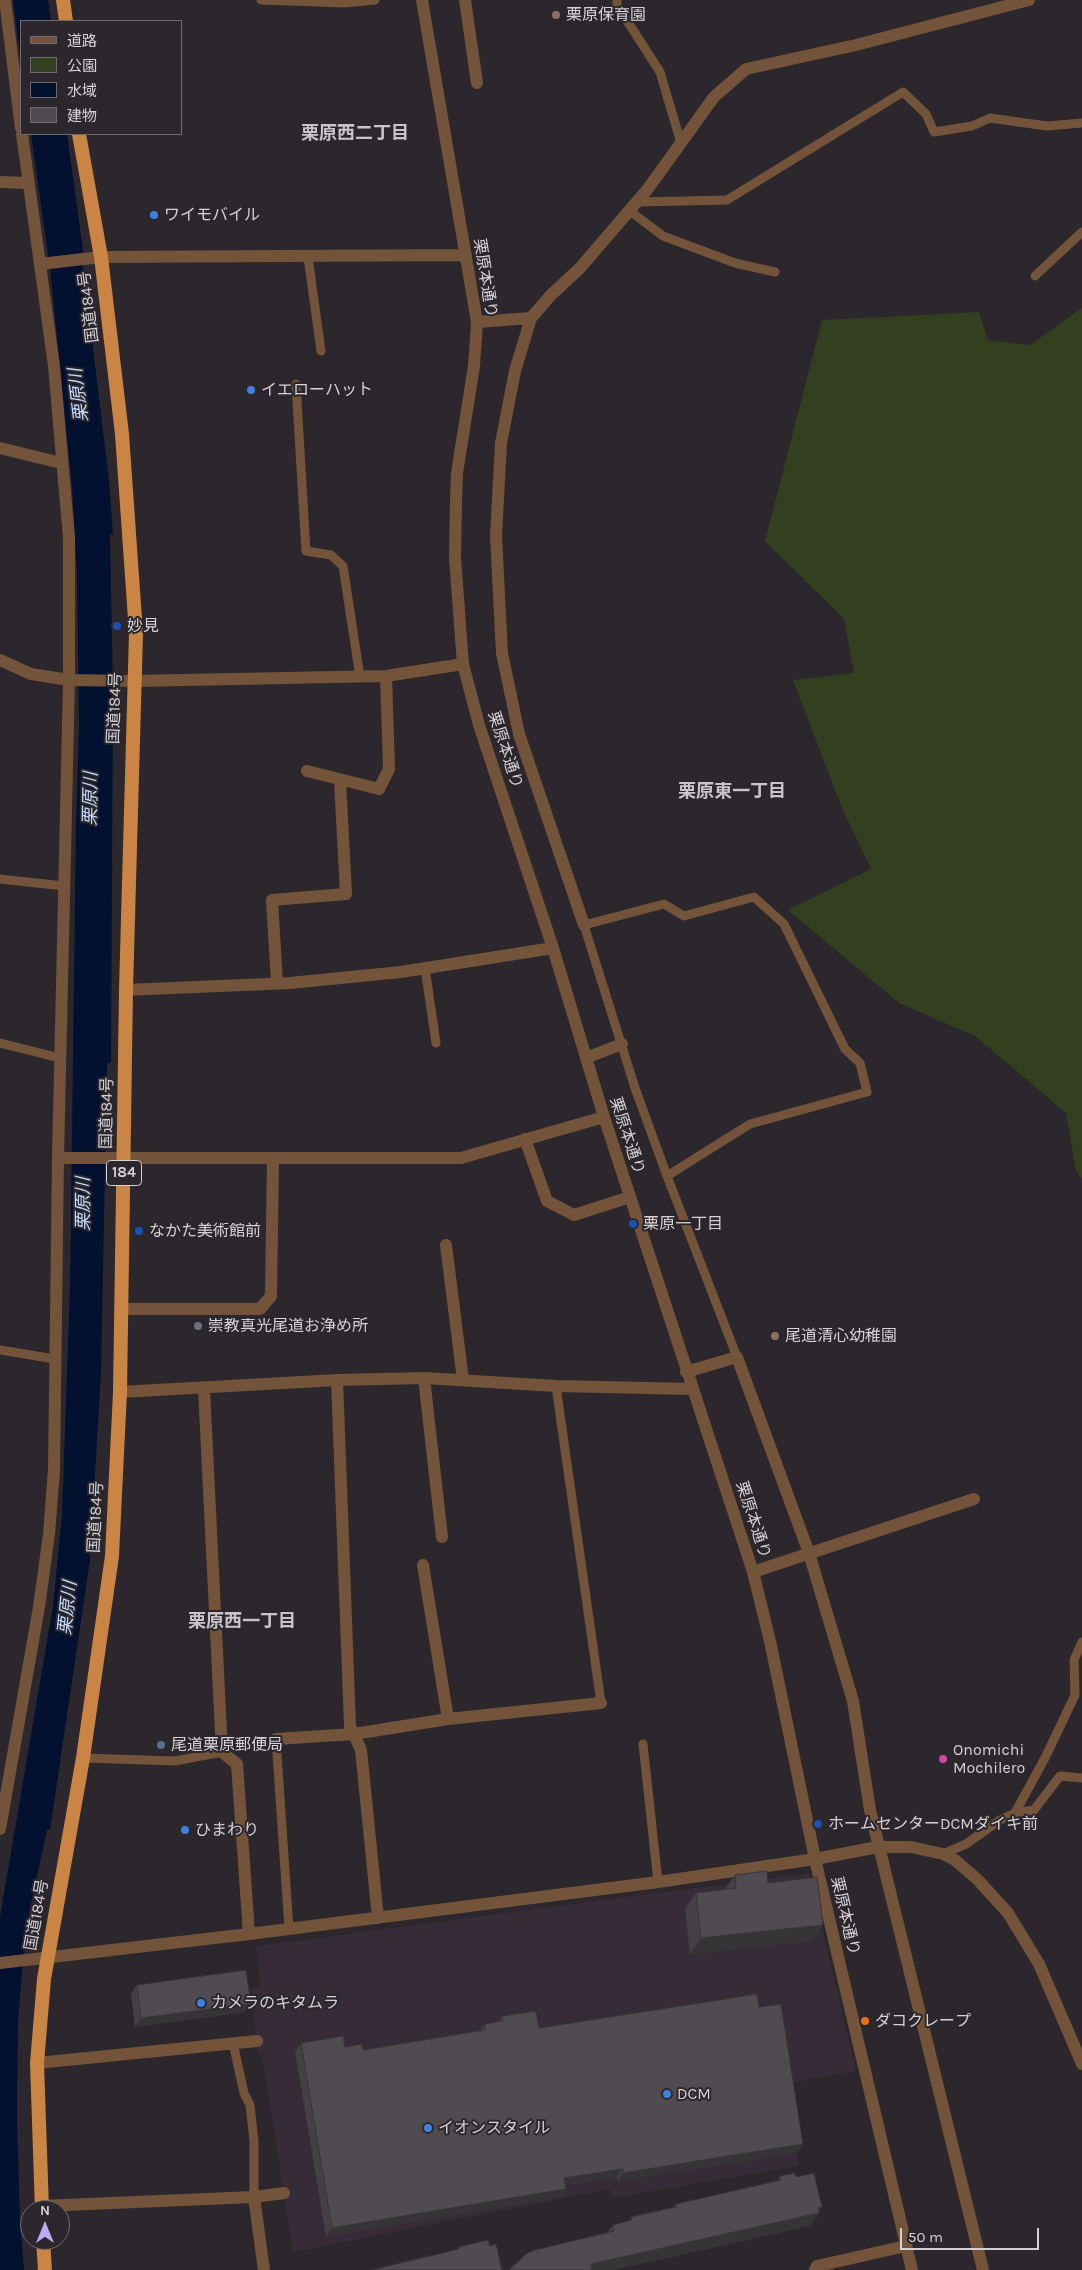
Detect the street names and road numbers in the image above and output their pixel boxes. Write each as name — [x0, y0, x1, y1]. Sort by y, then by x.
street label: 栗原本通り — [469, 237, 501, 319]
street label: 国道184号 — [75, 270, 103, 344]
street label: 国道184号 — [104, 672, 126, 744]
street label: 栗原本通り — [484, 709, 526, 791]
street label: 国道184号 — [97, 1077, 117, 1149]
street label: 栗原本通り — [606, 1095, 648, 1177]
road number: 184 — [106, 1160, 142, 1186]
street label: 栗原本通り — [732, 1479, 774, 1561]
street label: 国道184号 — [85, 1481, 107, 1553]
street label: 栗原本通り — [827, 1875, 863, 1957]
street label: 国道184号 — [21, 1878, 53, 1952]

